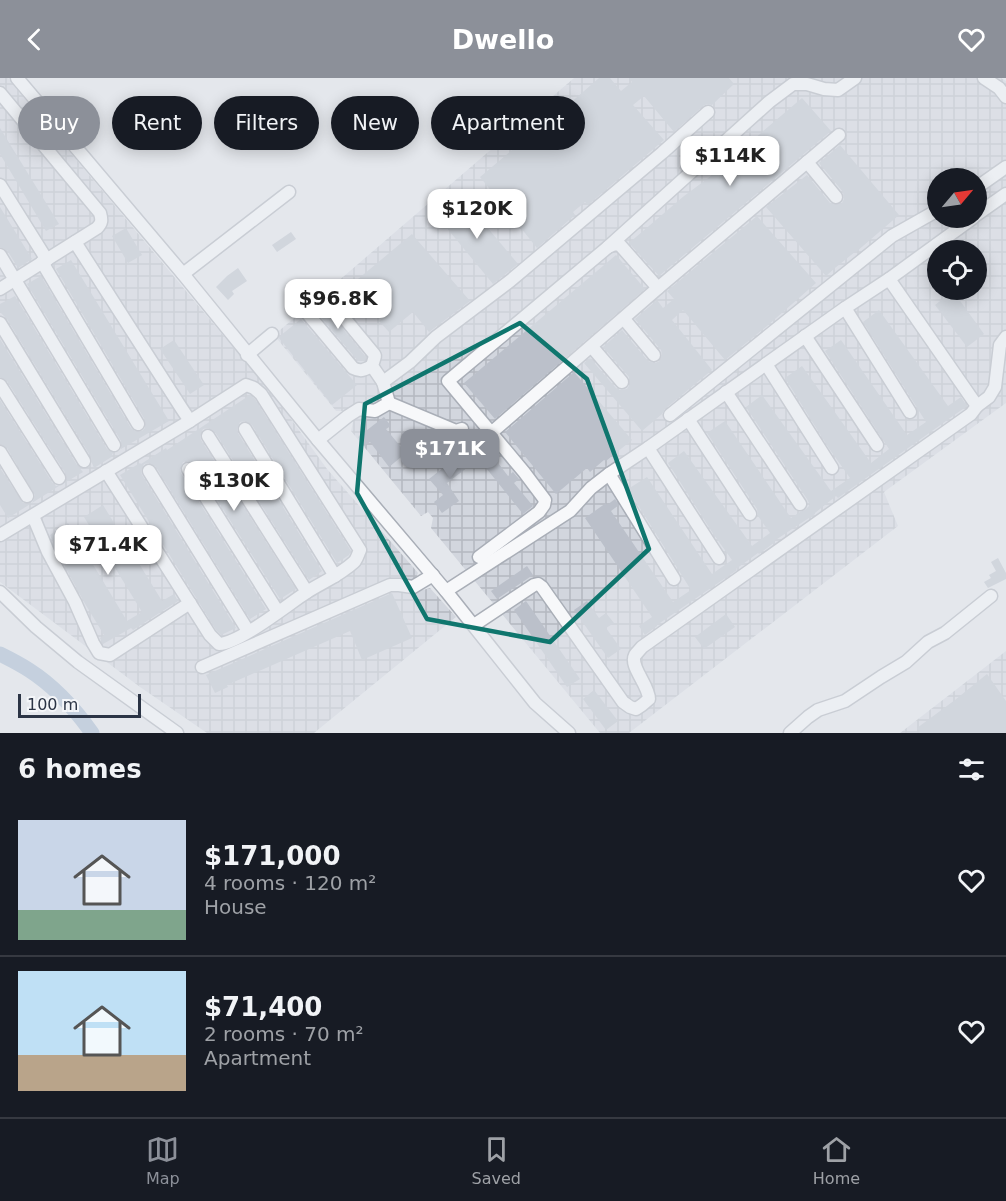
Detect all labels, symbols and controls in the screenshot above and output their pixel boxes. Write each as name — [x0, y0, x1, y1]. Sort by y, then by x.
icon: back — [18, 23, 51, 56]
icon: heart — [955, 23, 988, 56]
text: Dwello — [452, 24, 554, 55]
chip: Buy — [18, 96, 100, 150]
chip: Rent — [112, 96, 202, 150]
chip: Filters — [214, 96, 319, 150]
chip: New — [331, 96, 419, 150]
chip: Apartment — [431, 96, 585, 150]
pin: $114K — [688, 136, 772, 187]
text: $114K — [694, 143, 766, 167]
north arrow — [927, 168, 987, 228]
map controls — [927, 168, 987, 300]
pin: $120K — [435, 189, 519, 240]
text: $120K — [441, 196, 513, 220]
button: locate — [927, 240, 987, 300]
pin: $96.8K — [289, 279, 387, 330]
text: $96.8K — [299, 286, 377, 310]
pin: $171K — [408, 429, 492, 480]
text: $171K — [414, 436, 486, 460]
pin: $130K — [192, 461, 276, 512]
text: $130K — [198, 468, 270, 492]
pin: $71.4K — [59, 525, 157, 576]
text: $71.4K — [69, 532, 147, 556]
scale bar — [18, 691, 141, 718]
text: 100 m — [27, 695, 78, 714]
icon: filters — [955, 753, 988, 786]
text: 6 homes — [18, 754, 142, 784]
text: $171,000 — [204, 841, 341, 871]
icon: home — [66, 844, 138, 916]
icon: heart — [955, 864, 988, 897]
text: 4 rooms · 120 m² — [204, 871, 376, 895]
text: House — [204, 895, 267, 919]
text: $71,400 — [204, 992, 322, 1022]
icon: home — [66, 995, 138, 1067]
icon: heart — [955, 1015, 988, 1048]
text: 2 rooms · 70 m² — [204, 1022, 364, 1046]
text: Apartment — [204, 1046, 311, 1070]
tab: Map — [146, 1133, 180, 1188]
tab: Saved — [472, 1133, 521, 1188]
tab: Home — [813, 1133, 860, 1188]

